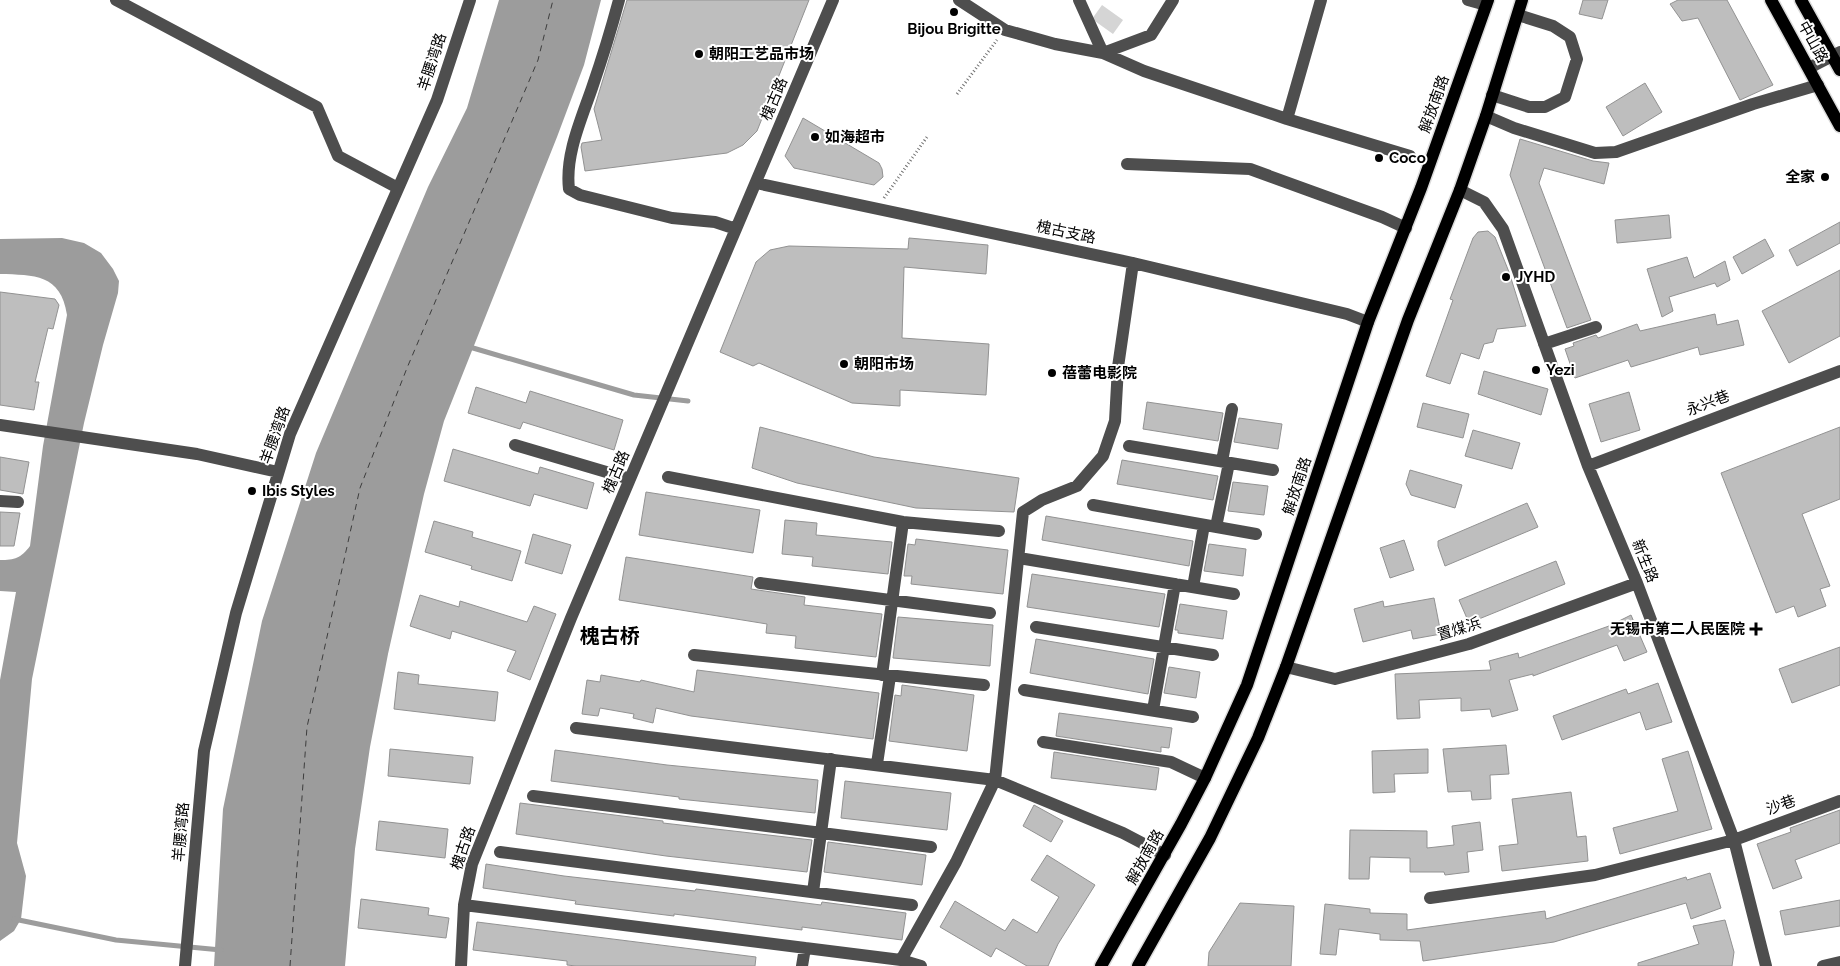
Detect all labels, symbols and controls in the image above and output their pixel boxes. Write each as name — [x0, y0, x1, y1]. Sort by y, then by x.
marker: Bijou Brigitte — [948, 6, 960, 18]
street label: 中山路 — [1794, 18, 1832, 66]
place label: Bijou Brigitte — [907, 20, 1001, 38]
street label: 羊腰湾路 — [414, 31, 450, 93]
place label: 朝阳工艺品市场 — [709, 45, 814, 63]
marker: 朝阳工艺品市场 — [693, 48, 705, 60]
street label: 解放南路 — [1415, 73, 1453, 135]
street label: 槐古路 — [757, 75, 791, 123]
place label: 如海超市 — [825, 128, 885, 146]
marker: 如海超市 — [809, 131, 821, 143]
place label: Coco — [1389, 149, 1426, 167]
marker: Coco — [1373, 152, 1385, 164]
place label: 全家 — [1785, 168, 1815, 186]
marker: 全家 — [1819, 171, 1831, 183]
street label: 槐古支路 — [1035, 217, 1097, 247]
place label: JYHD — [1516, 268, 1555, 286]
marker: JYHD — [1500, 271, 1512, 283]
place label: 朝阳市场 — [854, 355, 914, 373]
marker: 朝阳市场 — [838, 358, 850, 370]
place label: Yezi — [1546, 361, 1575, 379]
place label: 蓓蕾电影院 — [1062, 364, 1137, 382]
marker: Yezi — [1530, 364, 1542, 376]
marker: 蓓蕾电影院 — [1046, 367, 1058, 379]
street label: 永兴巷 — [1684, 387, 1732, 419]
street label: 羊腰湾路 — [256, 404, 294, 466]
street label: 槐古路 — [599, 448, 633, 496]
street label: 解放南路 — [1279, 455, 1315, 517]
place label: Ibis Styles — [262, 482, 335, 500]
marker: Ibis Styles — [246, 485, 258, 497]
street label: 新生路 — [1628, 537, 1662, 585]
street label: 置煤浜 — [1435, 614, 1483, 644]
place label: 无锡市第二人民医院 — [1610, 620, 1745, 638]
marker: 无锡市第二人民医院 — [1749, 622, 1763, 636]
district label: 槐古桥 — [580, 624, 640, 648]
street label: 沙巷 — [1764, 791, 1798, 819]
street label: 羊腰湾路 — [169, 801, 193, 863]
street label: 槐古路 — [447, 824, 479, 872]
street label: 解放南路 — [1123, 826, 1167, 888]

